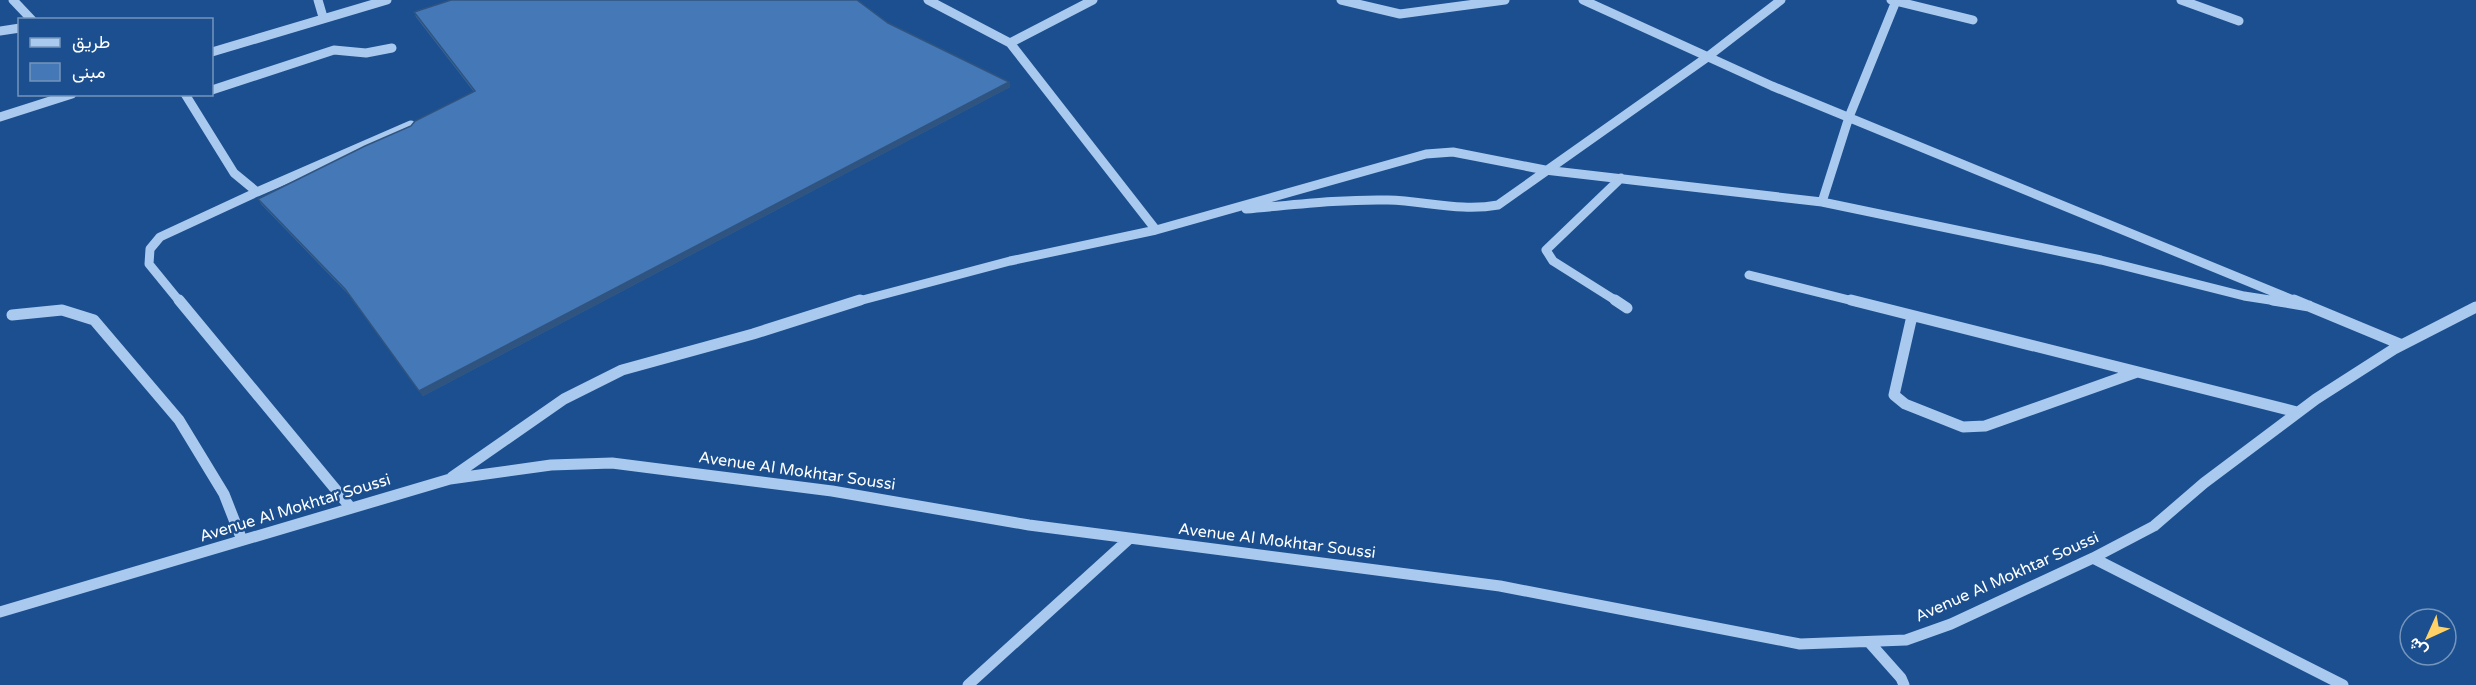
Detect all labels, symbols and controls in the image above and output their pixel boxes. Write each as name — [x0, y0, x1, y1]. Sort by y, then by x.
legend — [18, 18, 213, 96]
text: طريق — [72, 31, 110, 53]
text: مبنى — [72, 61, 106, 83]
street label: Avenue Al Mokhtar Soussi — [697, 447, 897, 495]
street label: Avenue Al Mokhtar Soussi — [197, 469, 393, 547]
street label: Avenue Al Mokhtar Soussi — [1177, 519, 1377, 563]
street label: Avenue Al Mokhtar Soussi — [1912, 527, 2102, 627]
north arrow — [2398, 607, 2458, 667]
text: ش — [2404, 633, 2432, 661]

